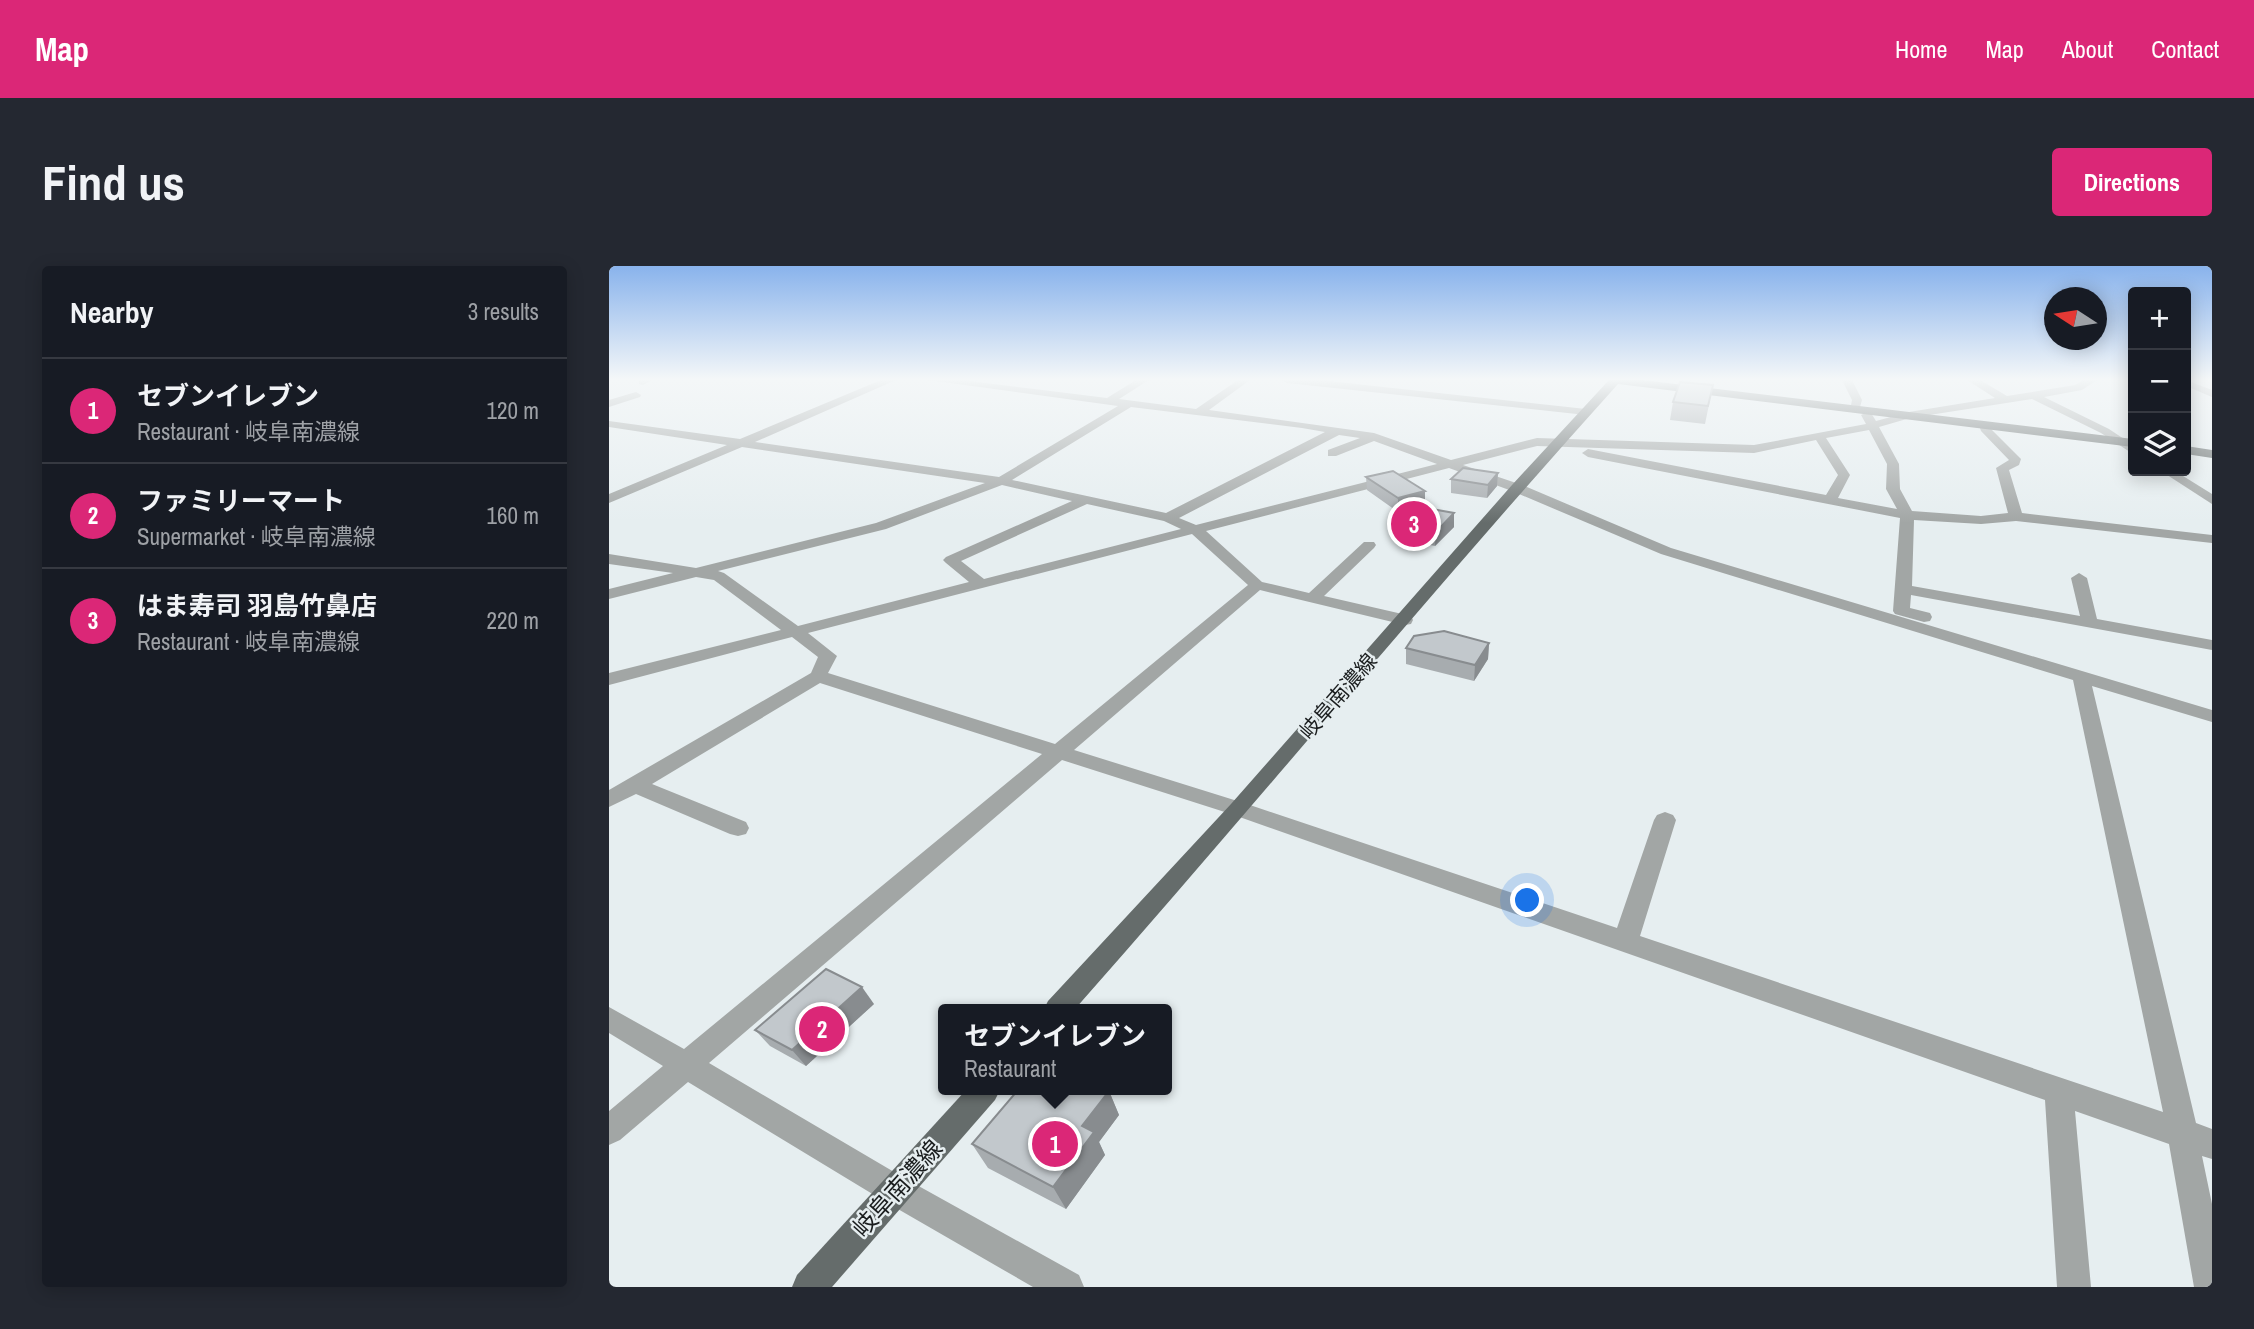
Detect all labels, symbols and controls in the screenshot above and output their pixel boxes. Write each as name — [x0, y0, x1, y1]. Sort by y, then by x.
text: Map — [35, 27, 89, 71]
text: Home — [1895, 33, 1947, 65]
text: Map — [1985, 33, 2024, 65]
text: About — [2062, 33, 2113, 65]
text: Contact — [2151, 33, 2219, 65]
button: Directions — [2052, 148, 2212, 216]
text: Find us — [42, 149, 185, 215]
north arrow — [2044, 287, 2107, 350]
map controls — [2128, 287, 2191, 476]
button: + — [2128, 287, 2191, 350]
text: Nearby — [70, 292, 153, 332]
text: 3 results — [468, 296, 539, 327]
button: − — [2128, 350, 2191, 413]
text: セブンイレブン — [137, 378, 319, 413]
text: 1 — [88, 395, 98, 426]
text: 120 m — [487, 395, 539, 426]
button: layers — [2128, 413, 2191, 476]
text: Restaurant · 岐阜南濃線 — [137, 416, 360, 447]
text: ファミリーマート — [137, 483, 345, 518]
pin: 3 — [1391, 498, 1437, 550]
text: 2 — [88, 500, 98, 531]
text: 160 m — [487, 500, 539, 531]
text: Supermarket · 岐阜南濃線 — [137, 521, 376, 552]
text: はま寿司 羽島竹鼻店 — [137, 588, 377, 623]
text: 3 — [88, 605, 98, 636]
text: 220 m — [487, 605, 539, 636]
text: Restaurant · 岐阜南濃線 — [137, 626, 360, 657]
street label: 岐阜南濃線 — [1293, 647, 1383, 745]
your location — [1510, 883, 1544, 917]
pin: 2 — [799, 1003, 845, 1055]
popup — [938, 1004, 1172, 1095]
text: セブンイレブン — [964, 1018, 1146, 1053]
text: Restaurant — [964, 1053, 1056, 1084]
pin: 1 — [1032, 1118, 1078, 1170]
street label: 岐阜南濃線 — [845, 1133, 949, 1243]

